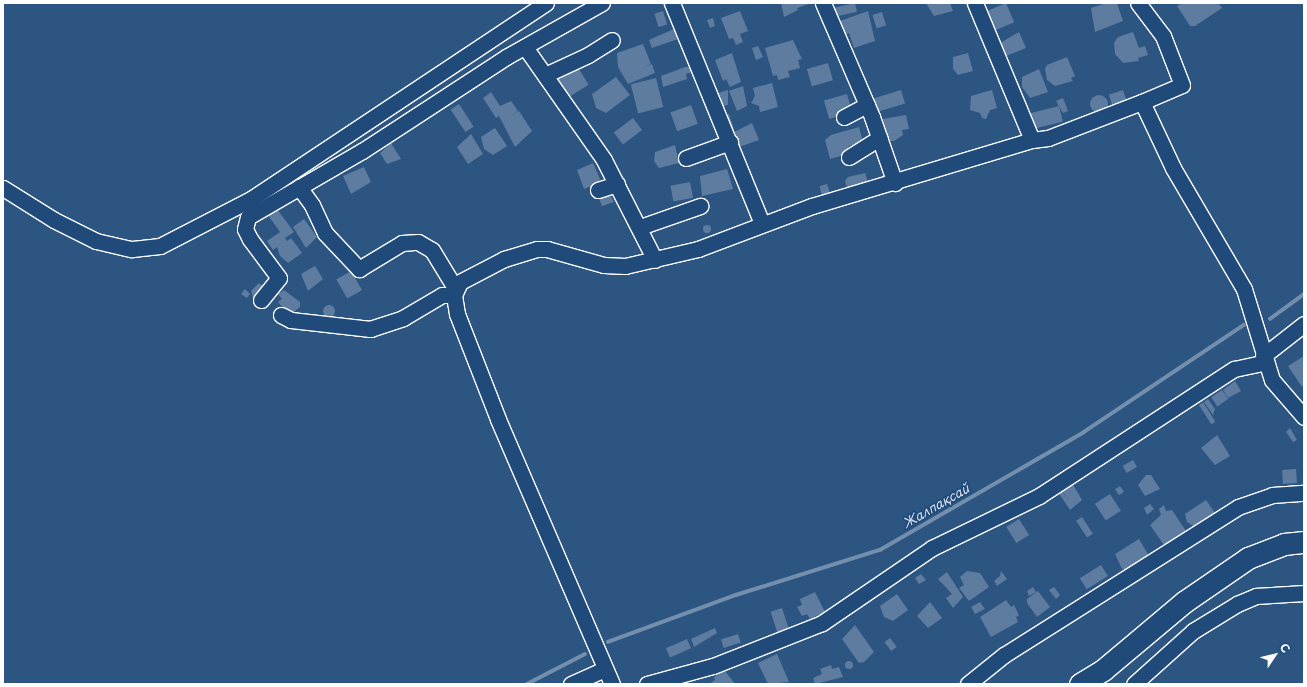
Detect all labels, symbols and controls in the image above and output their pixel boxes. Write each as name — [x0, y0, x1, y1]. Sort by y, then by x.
water label: Жалпақсай — [900, 481, 972, 531]
north arrow — [1255, 635, 1295, 675]
text: С — [1276, 640, 1295, 656]

